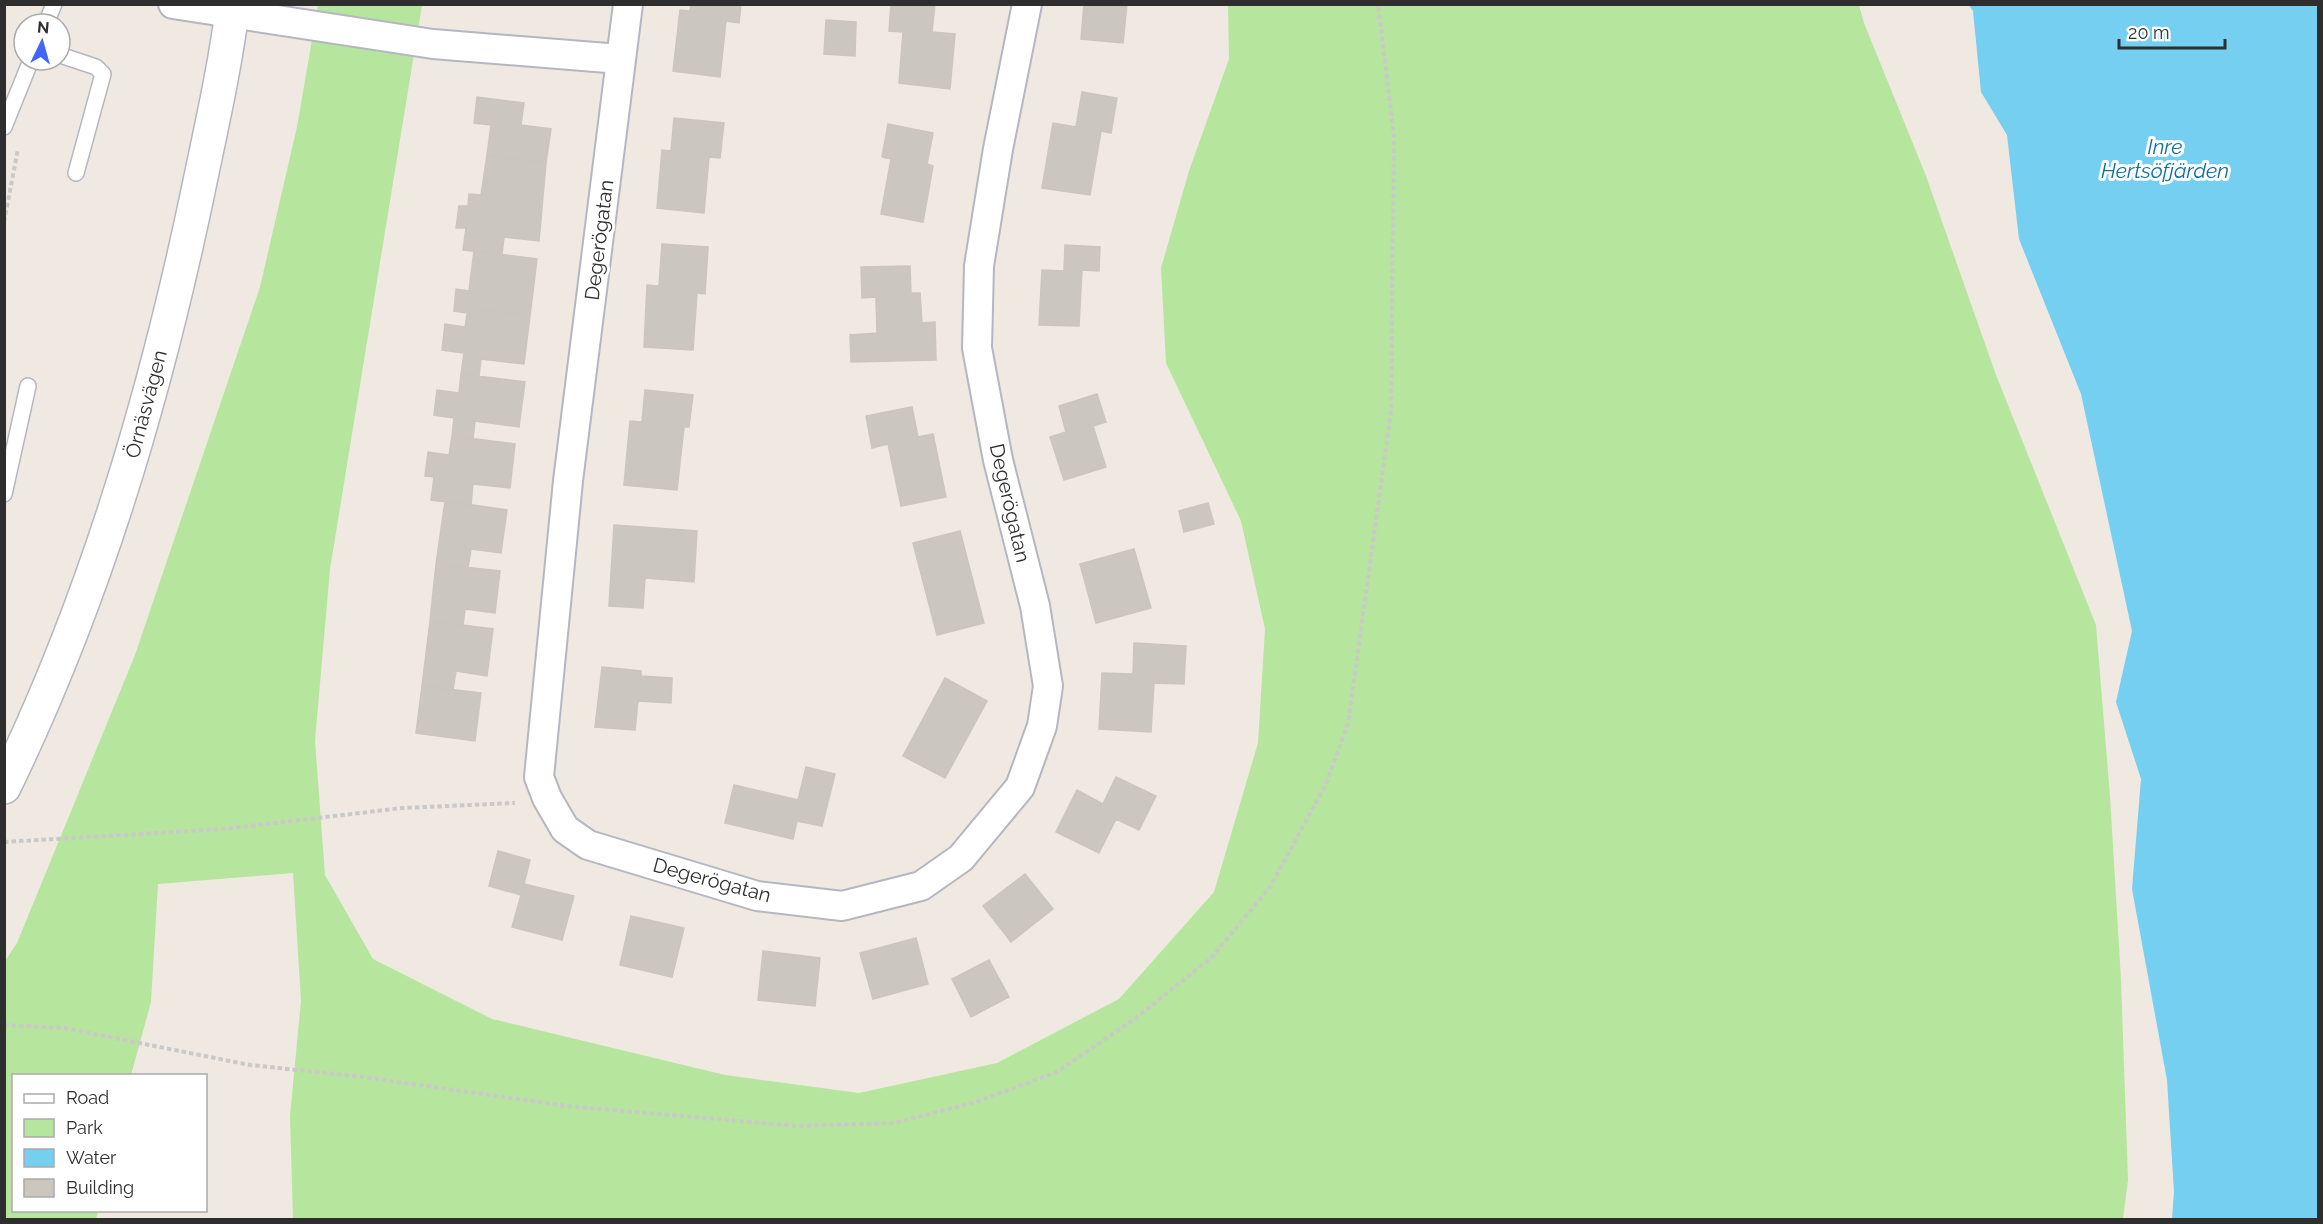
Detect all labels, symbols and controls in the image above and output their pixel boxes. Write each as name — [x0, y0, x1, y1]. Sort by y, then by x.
north arrow — [12, 12, 72, 72]
scale bar — [2119, 12, 2226, 50]
text: N — [36, 18, 50, 38]
text: 20 m — [2128, 22, 2170, 43]
water label: Inre Hertsöfjärden — [2101, 134, 2229, 183]
street label: Degerögatan — [580, 178, 618, 302]
street label: Örnäsvägen — [120, 347, 172, 461]
street label: Degerögatan — [985, 441, 1035, 565]
street label: Degerögatan — [650, 853, 774, 907]
legend — [12, 1074, 207, 1212]
text: Road — [66, 1087, 109, 1108]
text: Park — [66, 1117, 103, 1138]
text: Water — [66, 1147, 117, 1168]
text: Building — [66, 1177, 134, 1198]

